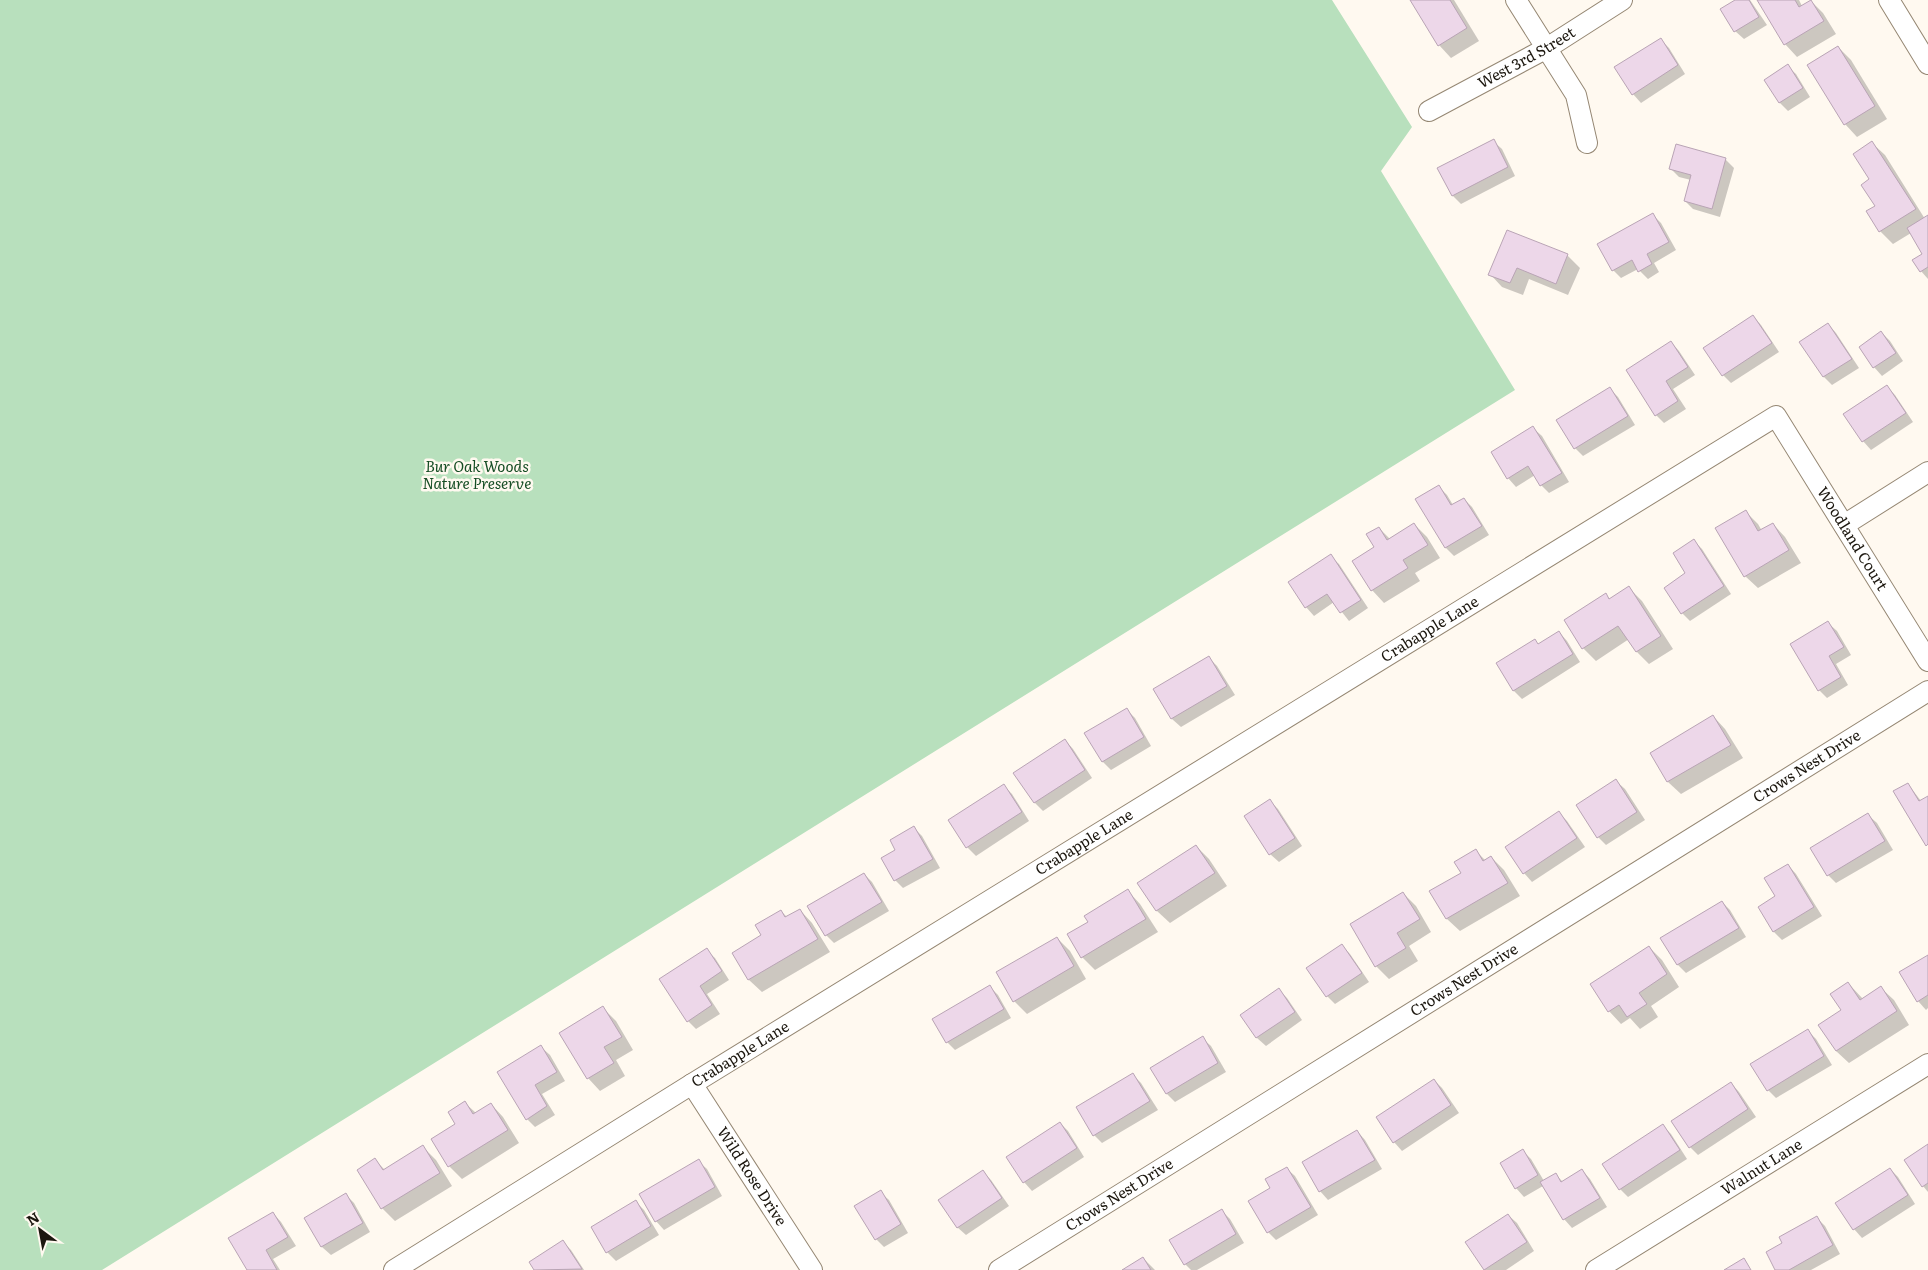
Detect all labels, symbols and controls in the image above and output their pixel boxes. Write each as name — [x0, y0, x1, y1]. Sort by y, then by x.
street label: West 3rd Street — [1473, 20, 1579, 93]
park label: Bur Oak Woods Nature Preserve — [423, 454, 531, 494]
street label: Woodland Court — [1812, 481, 1894, 594]
street label: Crabapple Lane — [1376, 589, 1483, 667]
street label: Crows Nest Drive — [1748, 723, 1865, 808]
street label: Crabapple Lane — [1030, 802, 1137, 880]
street label: Crows Nest Drive — [1405, 936, 1522, 1021]
street label: Crabapple Lane — [686, 1014, 793, 1092]
street label: Wild Rose Drive — [712, 1121, 794, 1230]
street label: Walnut Lane — [1716, 1132, 1806, 1200]
street label: Crows Nest Drive — [1060, 1151, 1177, 1236]
north arrow — [15, 1205, 65, 1255]
text: N — [22, 1206, 43, 1230]

